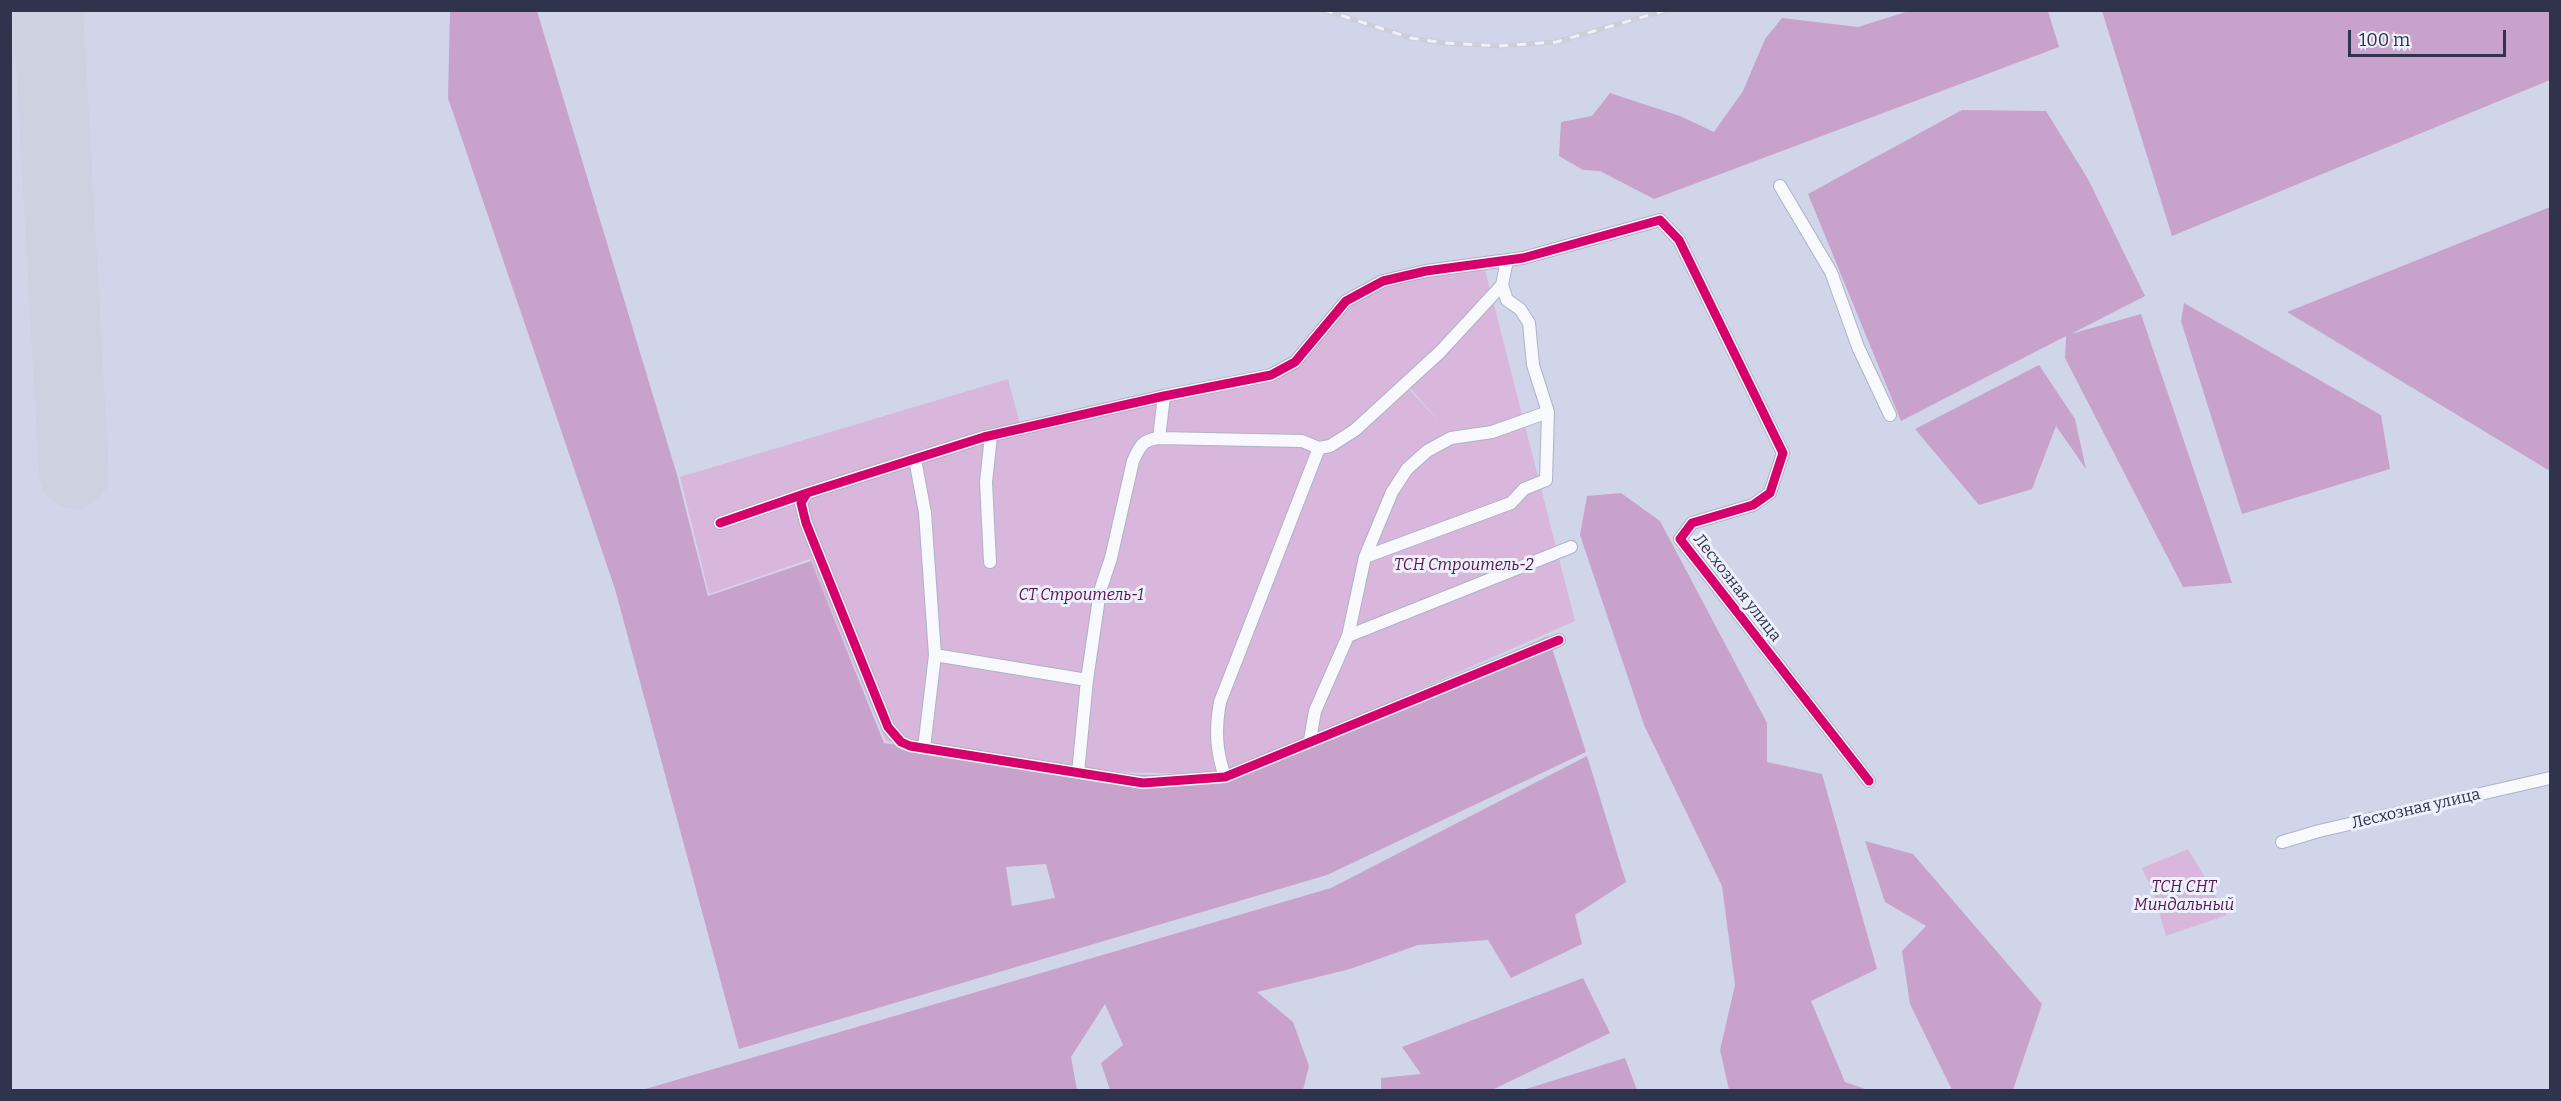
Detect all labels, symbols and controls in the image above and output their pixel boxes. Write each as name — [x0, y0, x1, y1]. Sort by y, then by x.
scale bar — [2351, 18, 2508, 56]
text: 100 m — [2359, 29, 2410, 51]
street label: Лесхозная улица — [1689, 530, 1785, 646]
park label: ТСН Строитель-2 — [1394, 556, 1534, 576]
park label: СТ Строитель-1 — [1018, 586, 1144, 606]
street label: Лесхозная улица — [2350, 785, 2482, 833]
park label: ТСН СНТ Миндальный — [2134, 878, 2234, 916]

